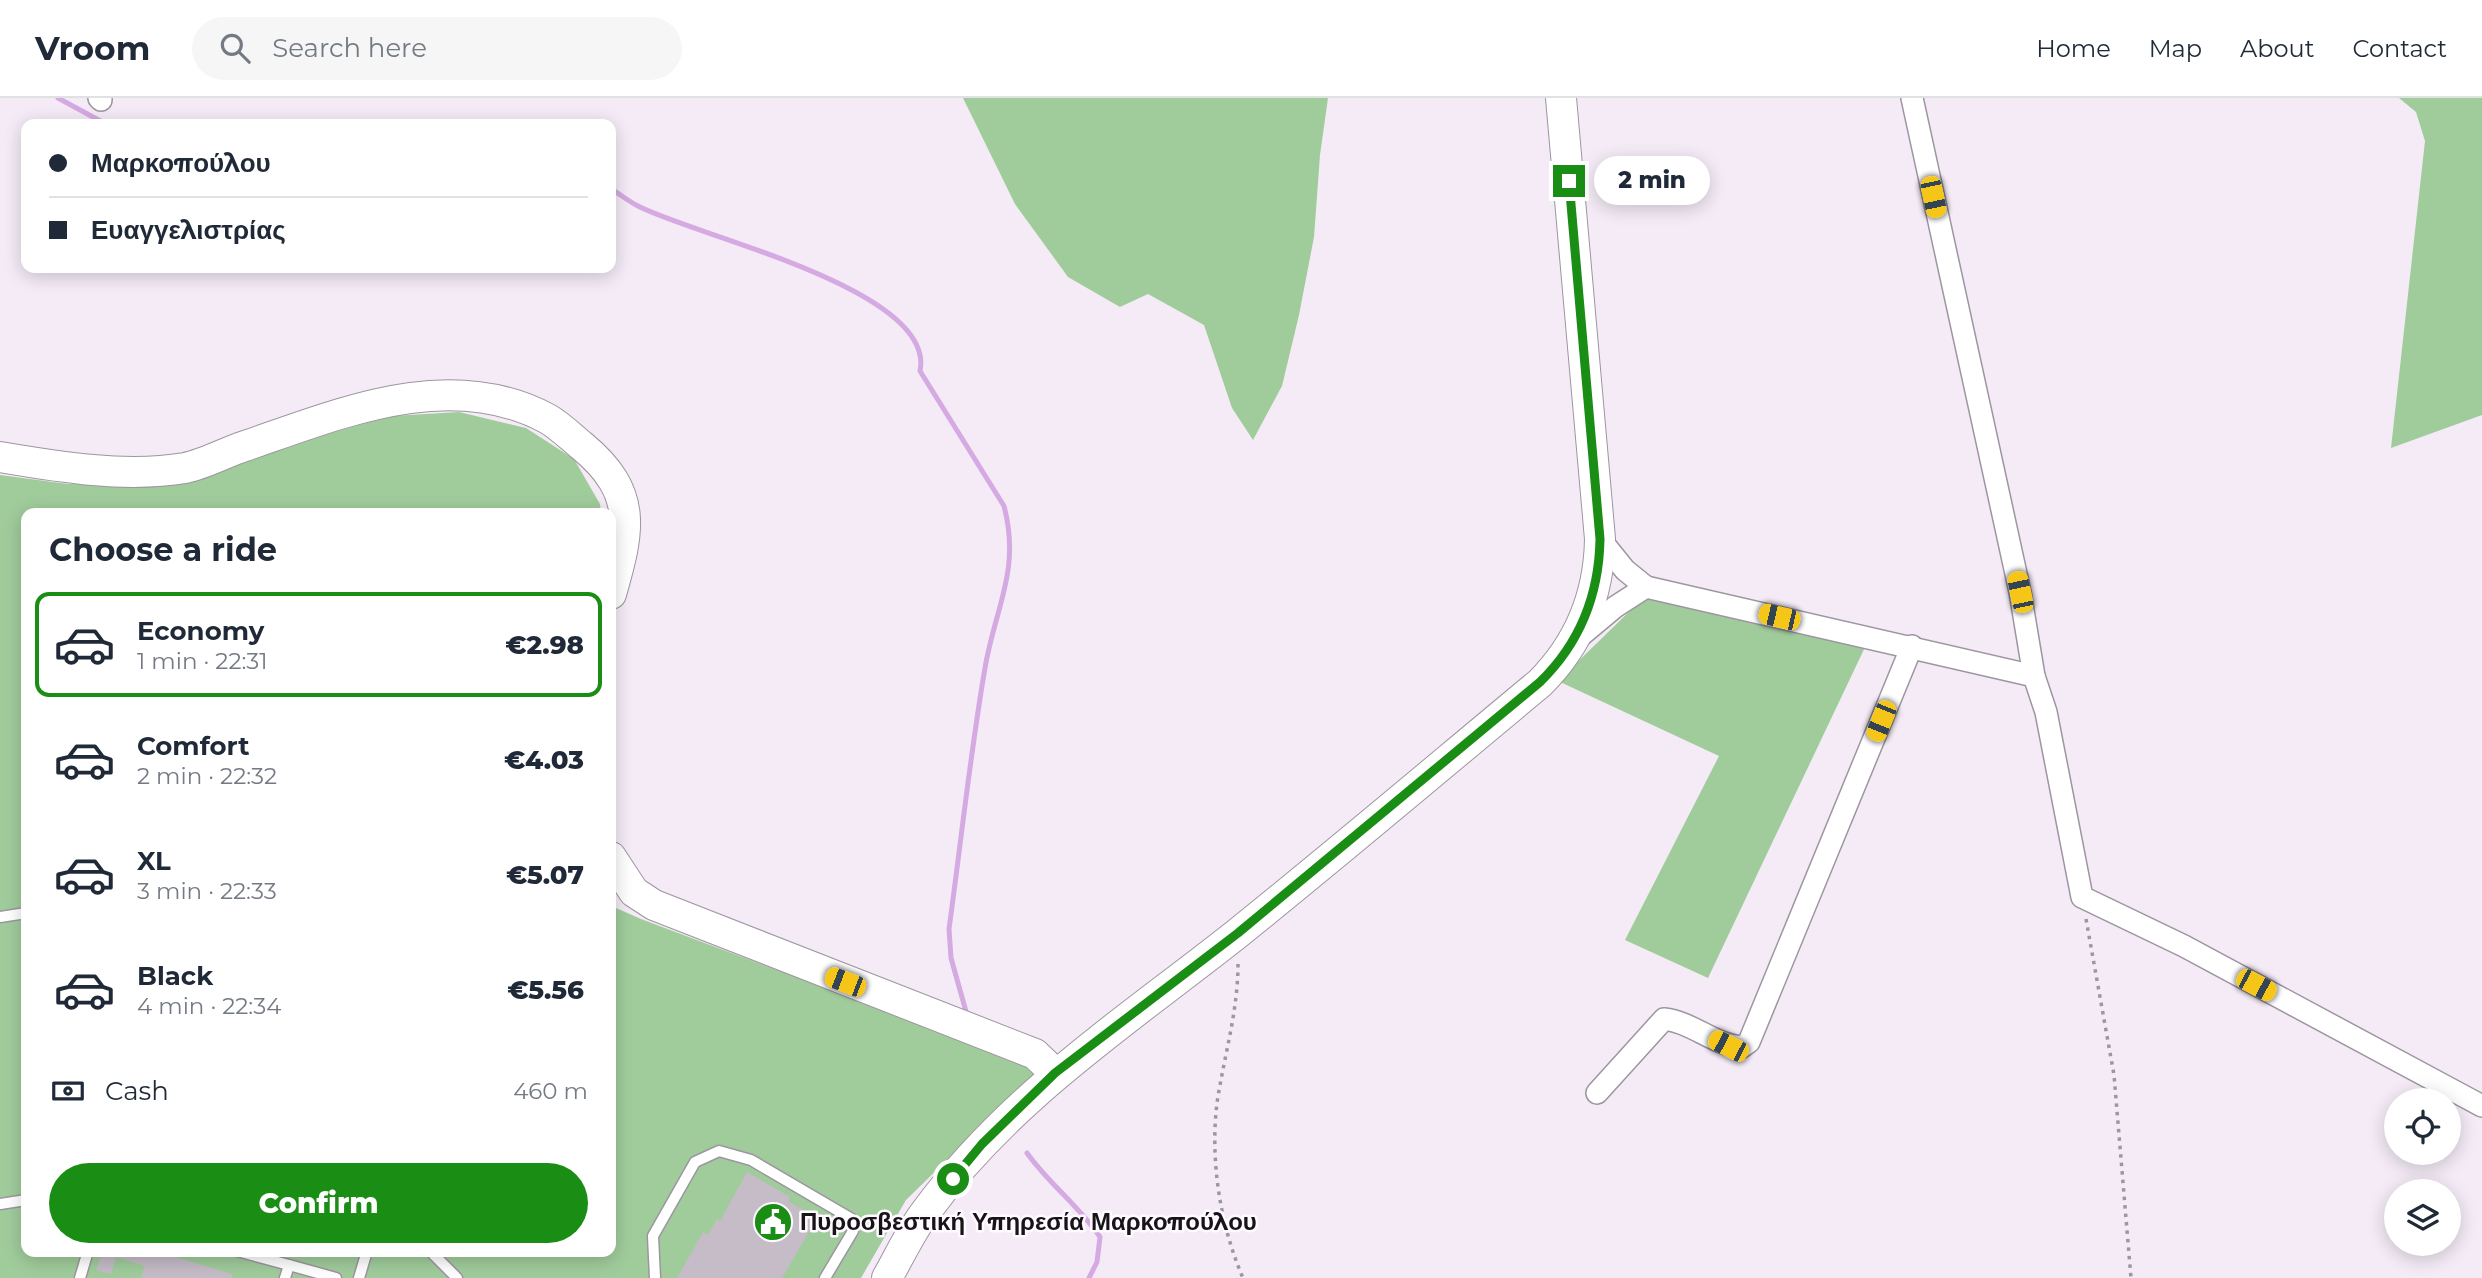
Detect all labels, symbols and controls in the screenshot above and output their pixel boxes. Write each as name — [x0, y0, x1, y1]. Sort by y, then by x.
search box — [192, 17, 682, 80]
text: Vroom — [35, 28, 150, 68]
icon: search — [216, 29, 254, 67]
text: Search here — [272, 32, 427, 64]
text: Home — [2036, 34, 2111, 63]
text: Map — [2149, 34, 2202, 63]
text: About — [2240, 34, 2314, 63]
text: Contact — [2352, 34, 2447, 63]
text: Μαρκοπούλου — [91, 147, 271, 179]
callout: 2 min — [1594, 156, 1709, 206]
route end — [1553, 165, 1585, 197]
text: 2 min — [1618, 166, 1686, 194]
car — [1919, 174, 1948, 220]
text: Ευαγγελιστρίας — [91, 214, 286, 246]
text: Choose a ride — [49, 530, 277, 569]
car — [2006, 569, 2035, 615]
car — [1757, 602, 1802, 632]
icon: car — [53, 613, 116, 676]
text: Economy — [137, 615, 264, 647]
text: €2.98 — [505, 629, 584, 661]
text: 1 min · 22:31 — [137, 647, 268, 675]
car — [1864, 698, 1899, 744]
icon: car — [53, 728, 116, 791]
text: Comfort — [137, 730, 249, 762]
text: €4.03 — [504, 744, 584, 776]
text: 2 min · 22:32 — [137, 762, 277, 790]
icon: car — [53, 843, 116, 906]
text: XL — [137, 845, 171, 877]
text: €5.07 — [506, 859, 584, 891]
text: 3 min · 22:33 — [137, 877, 277, 905]
icon: car — [53, 958, 116, 1021]
text: Black — [137, 960, 213, 992]
car — [822, 965, 869, 999]
car — [2233, 966, 2280, 1004]
text: €5.56 — [507, 974, 584, 1006]
text: 4 min · 22:34 — [137, 992, 281, 1020]
car — [1705, 1027, 1752, 1065]
icon: cash — [49, 1072, 87, 1110]
text: Cash — [105, 1075, 169, 1107]
text: 460 m — [513, 1077, 588, 1105]
map controls — [2384, 1088, 2461, 1256]
button: locate — [2384, 1088, 2461, 1165]
button: Confirm — [49, 1163, 588, 1243]
route start — [937, 1163, 969, 1195]
button: layers — [2384, 1179, 2461, 1256]
public building icon: Πυροσβεστική Υπηρεσία Μαρκοπούλου — [752, 1201, 794, 1243]
place label: Πυροσβεστική Υπηρεσία Μαρκοπούλου — [800, 1207, 1257, 1236]

